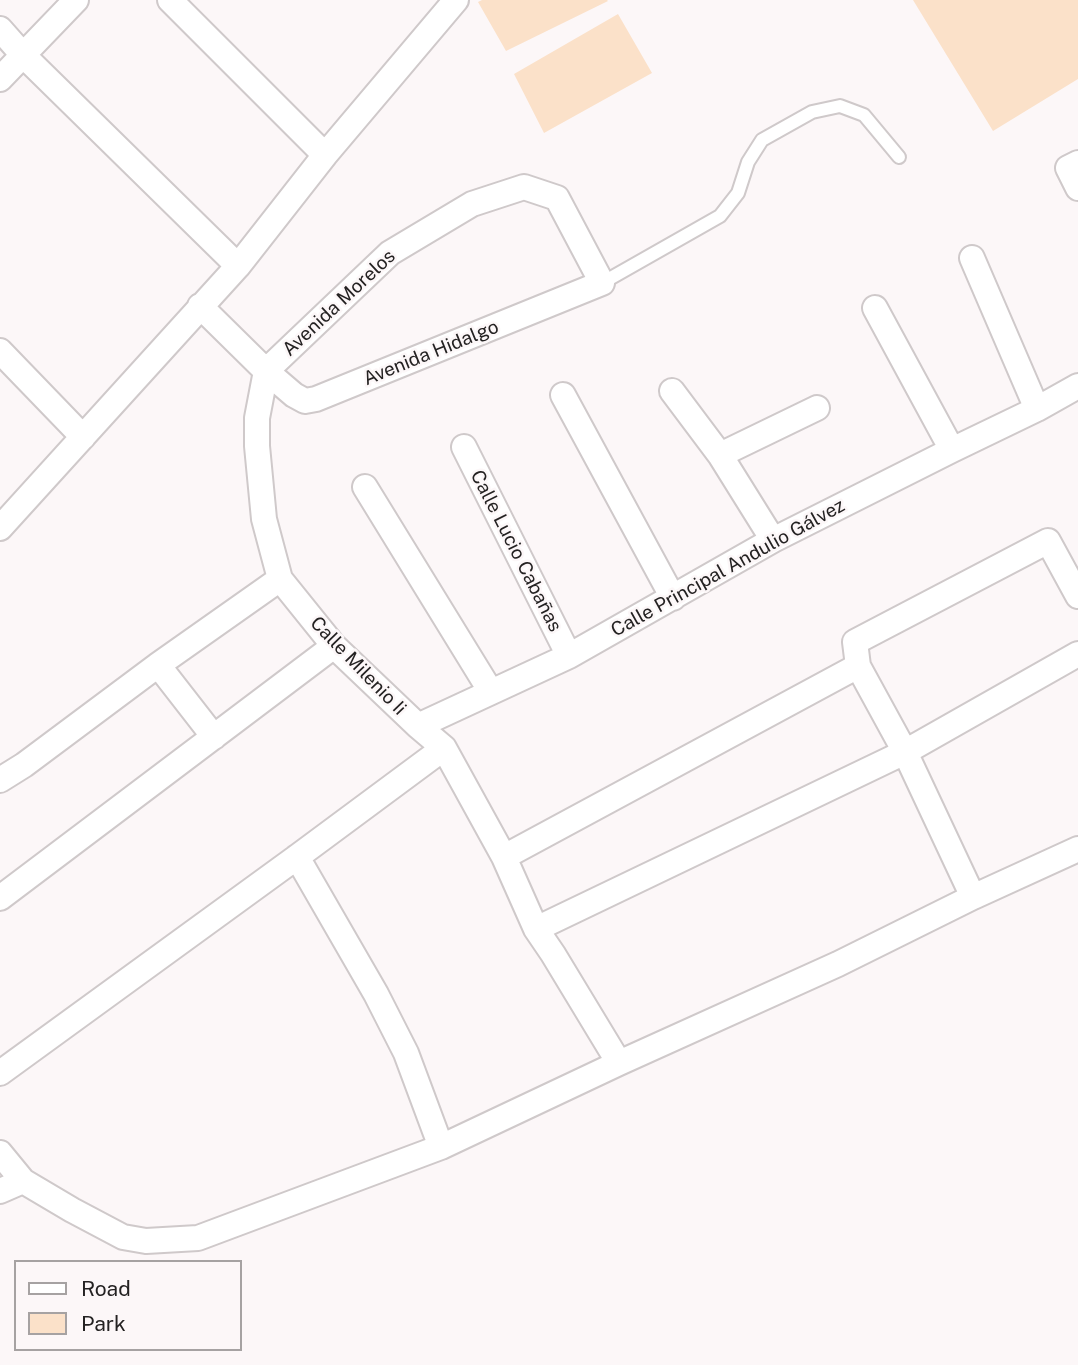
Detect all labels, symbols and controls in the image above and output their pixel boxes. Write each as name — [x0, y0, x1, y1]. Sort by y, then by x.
street label: Avenida Morelos — [278, 245, 400, 361]
street label: Avenida Hidalgo — [360, 315, 502, 391]
street label: Calle Lucio Cabañas — [465, 467, 567, 635]
street label: Calle Principal Andulio Gálvez — [607, 494, 849, 642]
street label: Calle Milenio Ii — [305, 612, 411, 720]
legend — [14, 1260, 242, 1351]
text: Road — [81, 1276, 131, 1301]
text: Park — [81, 1311, 126, 1336]

